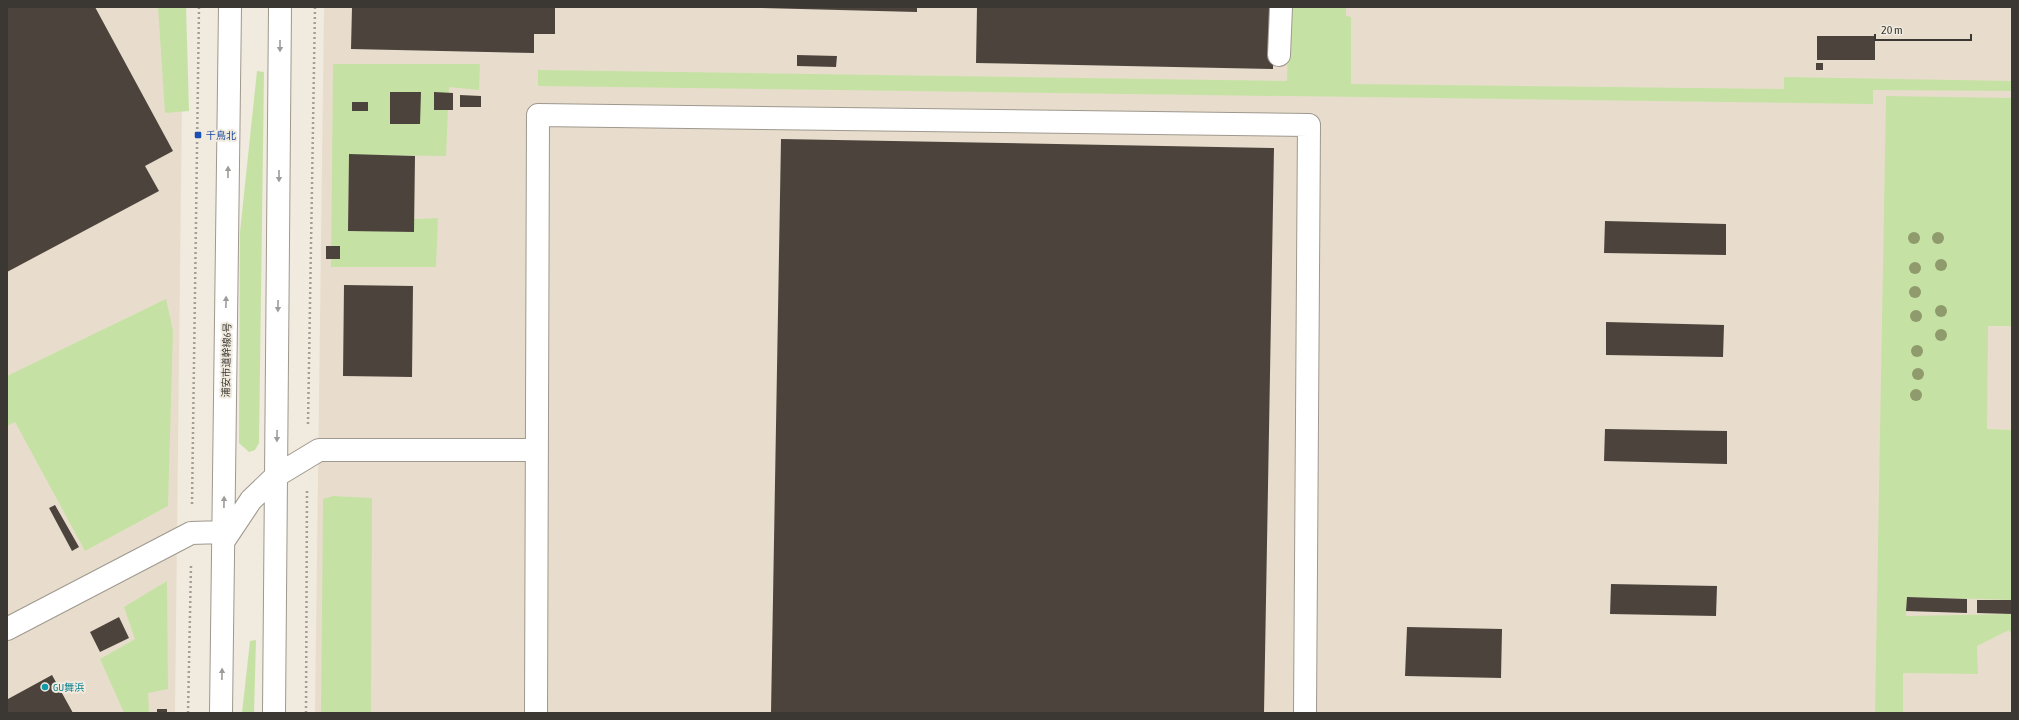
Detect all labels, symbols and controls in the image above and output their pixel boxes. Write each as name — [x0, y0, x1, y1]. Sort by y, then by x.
scale bar — [1875, 16, 1971, 42]
text: 20 m — [1881, 23, 1903, 37]
one-way arrow — [277, 40, 283, 53]
marker: 千鳥北 — [193, 130, 203, 140]
place label: 千鳥北 — [206, 130, 236, 141]
one-way arrow — [225, 165, 231, 178]
one-way arrow — [276, 170, 282, 183]
one-way arrow — [223, 296, 230, 308]
one-way arrow — [275, 300, 281, 313]
street label: 浦安市道幹線6号 — [220, 323, 233, 397]
one-way arrow — [274, 430, 280, 443]
one-way arrow — [221, 495, 227, 508]
one-way arrow — [218, 668, 225, 680]
marker: GU舞浜 — [40, 682, 50, 692]
place label: GU舞浜 — [53, 682, 84, 693]

